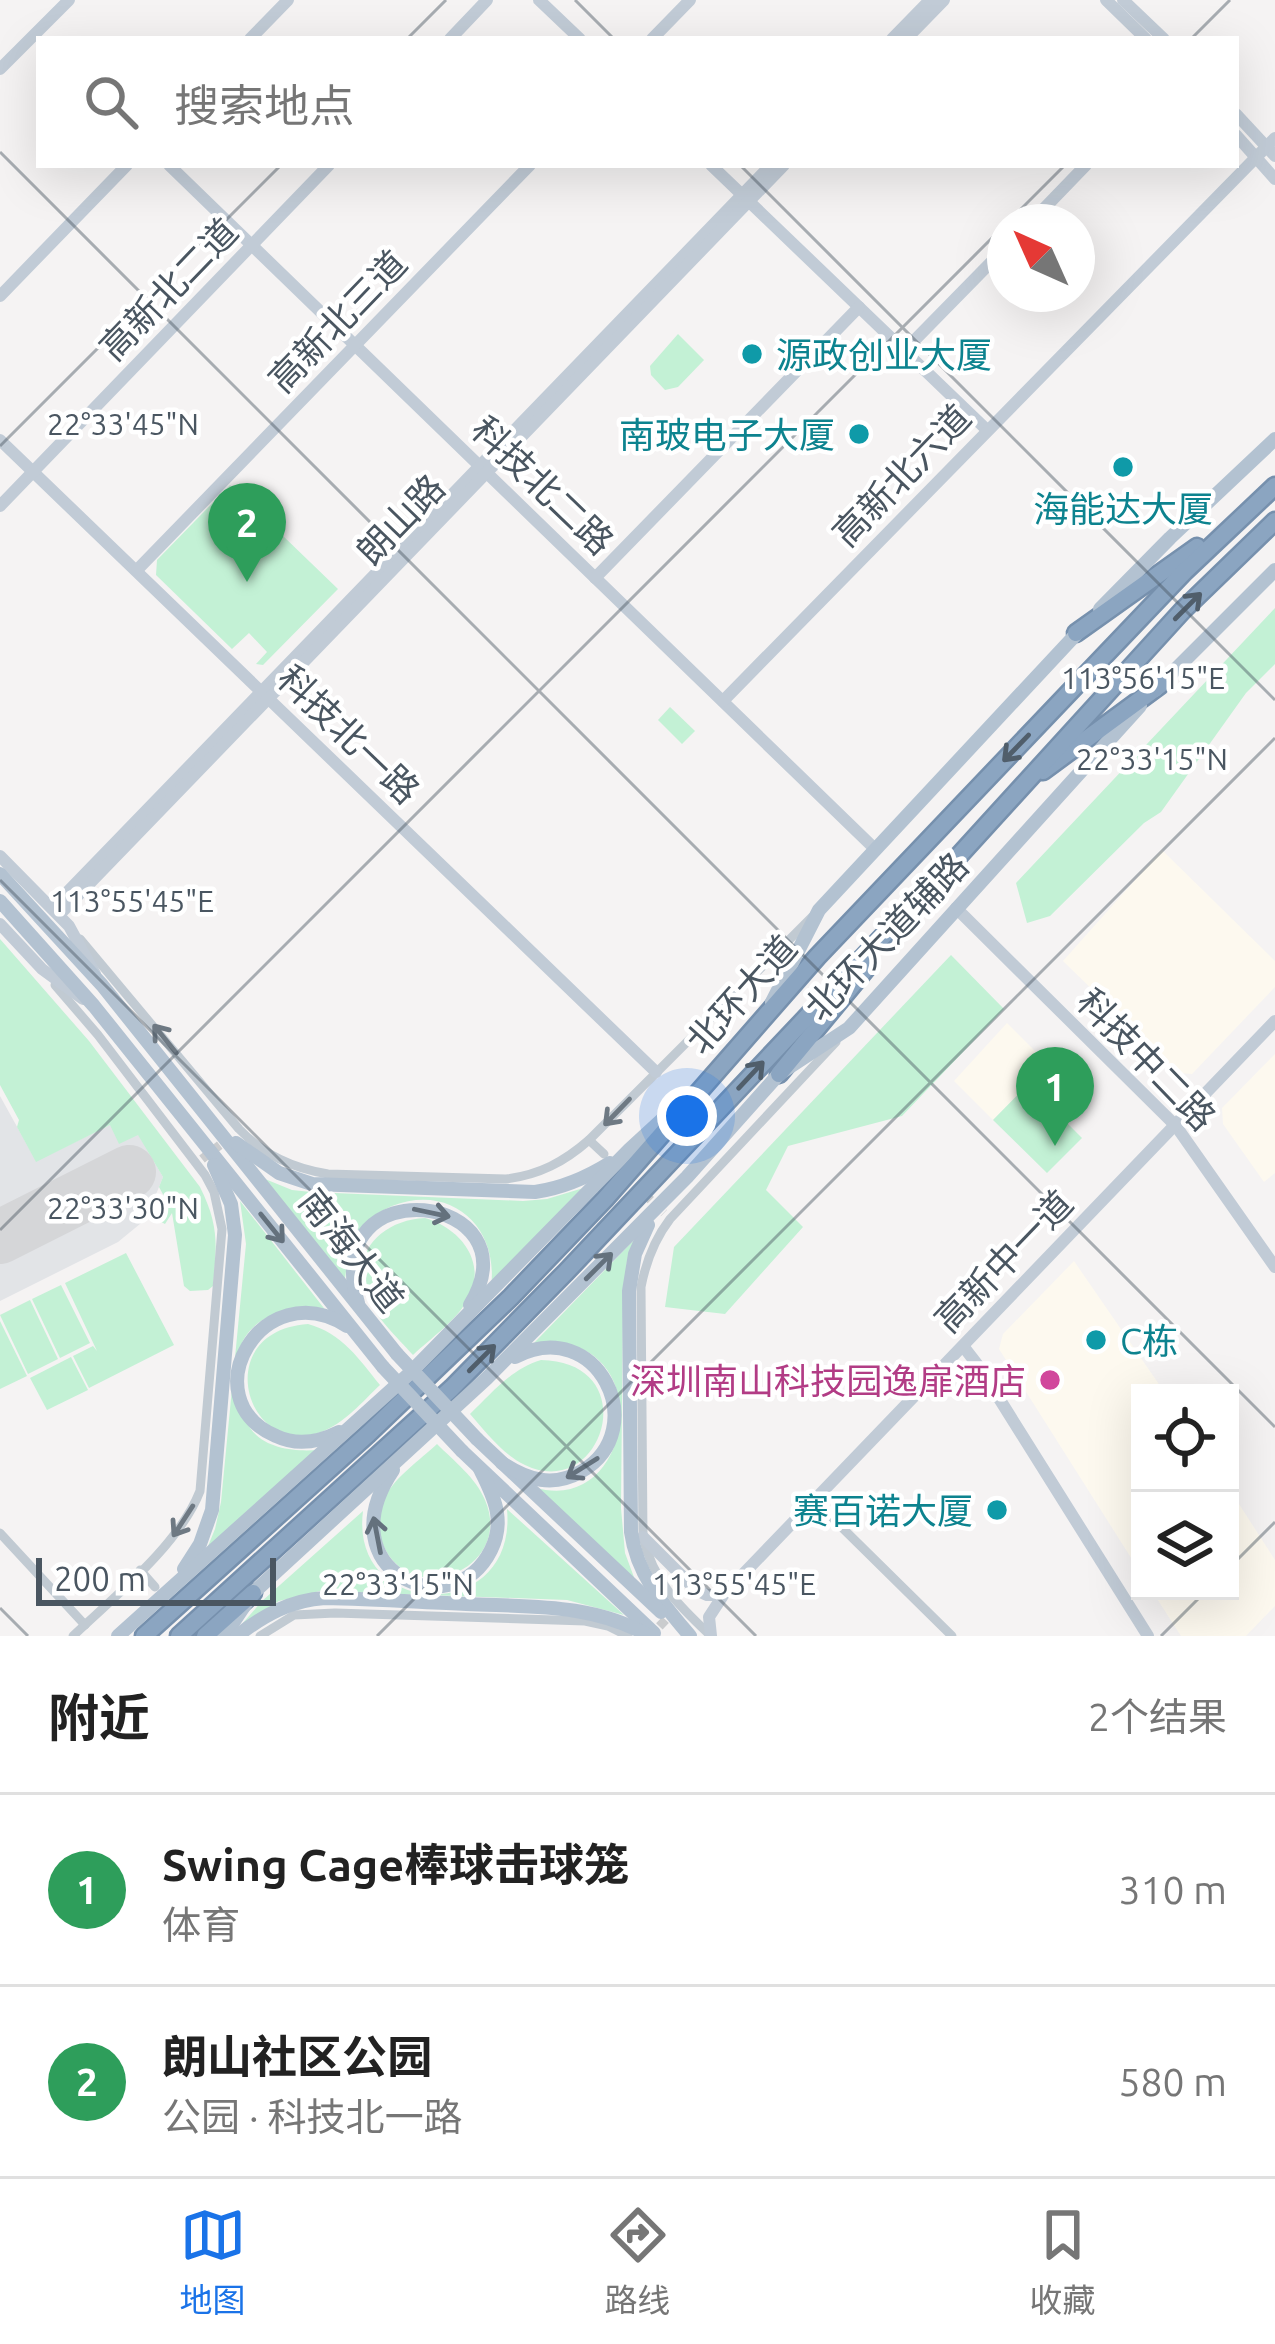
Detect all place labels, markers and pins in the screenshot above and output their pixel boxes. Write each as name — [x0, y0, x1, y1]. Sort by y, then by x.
place label: 源政创业大厦 — [776, 334, 992, 375]
marker: 源政创业大厦 — [739, 341, 765, 367]
place label: 南玻电子大厦 — [619, 414, 835, 455]
marker: 南玻电子大厦 — [846, 421, 872, 447]
marker: 海能达大厦 — [1110, 454, 1136, 480]
pin: 2 — [208, 483, 286, 582]
place label: 海能达大厦 — [1033, 488, 1213, 529]
pin: 1 — [1016, 1047, 1094, 1146]
place label: C栋 — [1120, 1320, 1178, 1361]
marker: C栋 — [1083, 1327, 1109, 1353]
place label: 深圳南山科技园逸扉酒店 — [630, 1360, 1026, 1401]
marker: 深圳南山科技园逸扉酒店 — [1037, 1367, 1063, 1393]
place label: 赛百诺大厦 — [793, 1490, 973, 1531]
marker: 赛百诺大厦 — [984, 1497, 1010, 1523]

